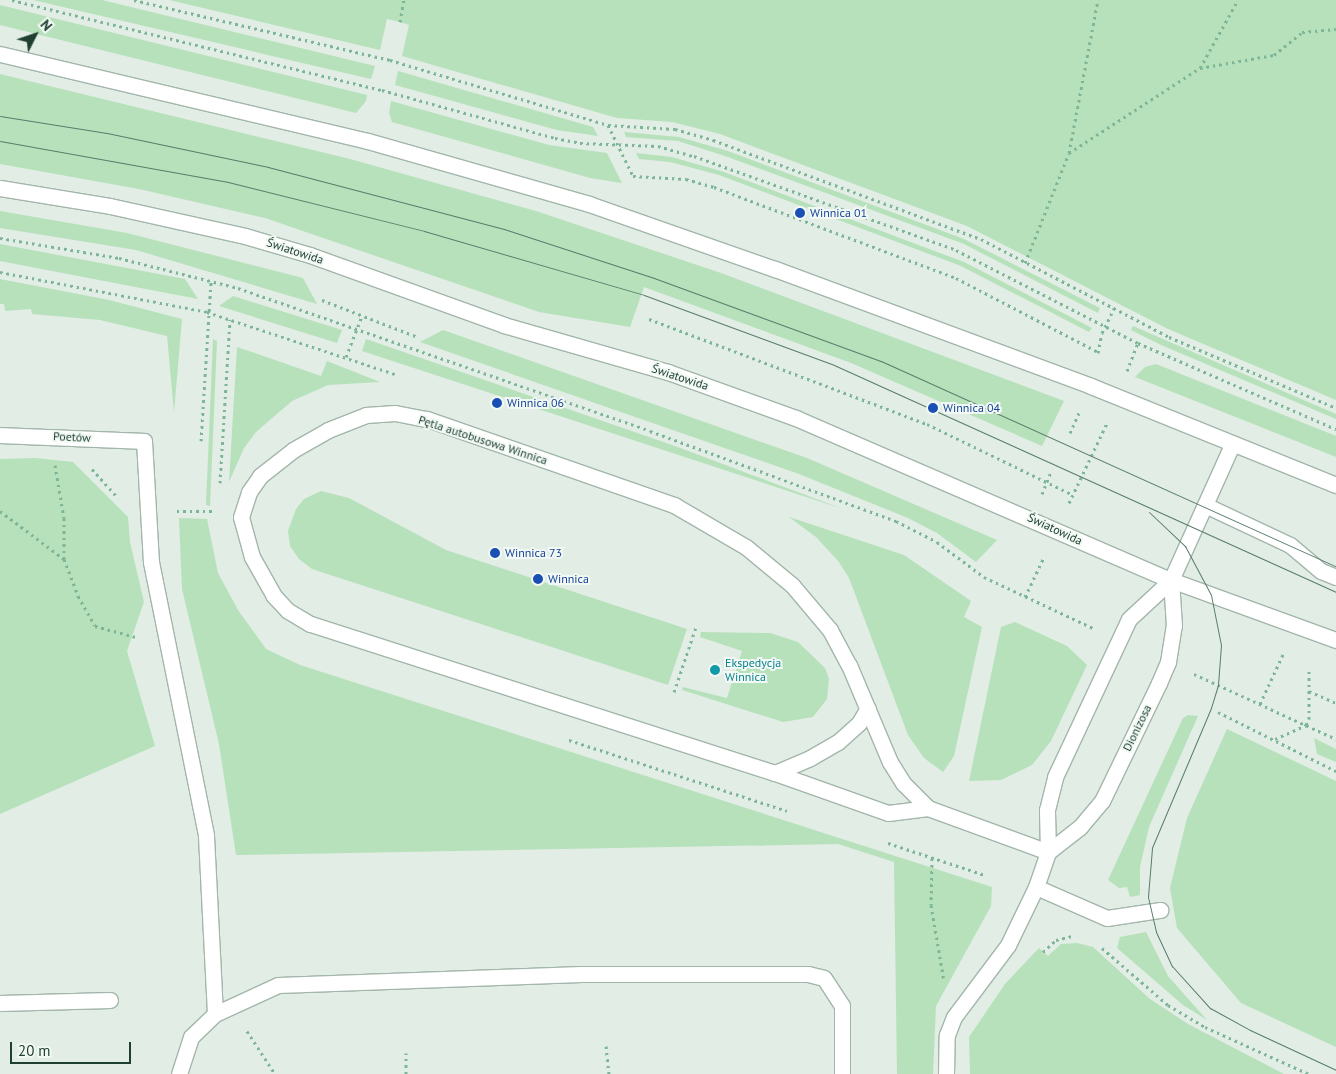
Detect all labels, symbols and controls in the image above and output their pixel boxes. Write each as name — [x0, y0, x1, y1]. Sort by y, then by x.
north arrow — [10, 10, 60, 60]
text: N — [37, 16, 56, 35]
place label: Winnica 01 — [810, 206, 867, 220]
marker: Winnica 01 — [794, 207, 806, 219]
street label: Światowida — [265, 235, 325, 267]
street label: Światowida — [650, 361, 710, 393]
place label: Winnica 06 — [507, 396, 564, 410]
marker: Winnica 06 — [491, 397, 503, 409]
place label: Winnica 04 — [943, 401, 1000, 415]
marker: Winnica 04 — [927, 402, 939, 414]
street label: Pętla autobusowa Winnica — [417, 412, 549, 468]
street label: Poetów — [53, 429, 91, 445]
street label: Światowida — [1025, 510, 1085, 548]
place label: Winnica 73 — [505, 546, 562, 560]
marker: Winnica 73 — [489, 547, 501, 559]
place label: Winnica — [548, 572, 589, 586]
marker: Winnica — [532, 573, 544, 585]
place label: Ekspedycja Winnica — [725, 656, 781, 684]
marker: Ekspedycja Winnica — [709, 664, 721, 676]
street label: Dionizosa — [1120, 702, 1154, 754]
scale bar — [12, 1032, 134, 1064]
text: 20 m — [18, 1041, 51, 1060]

